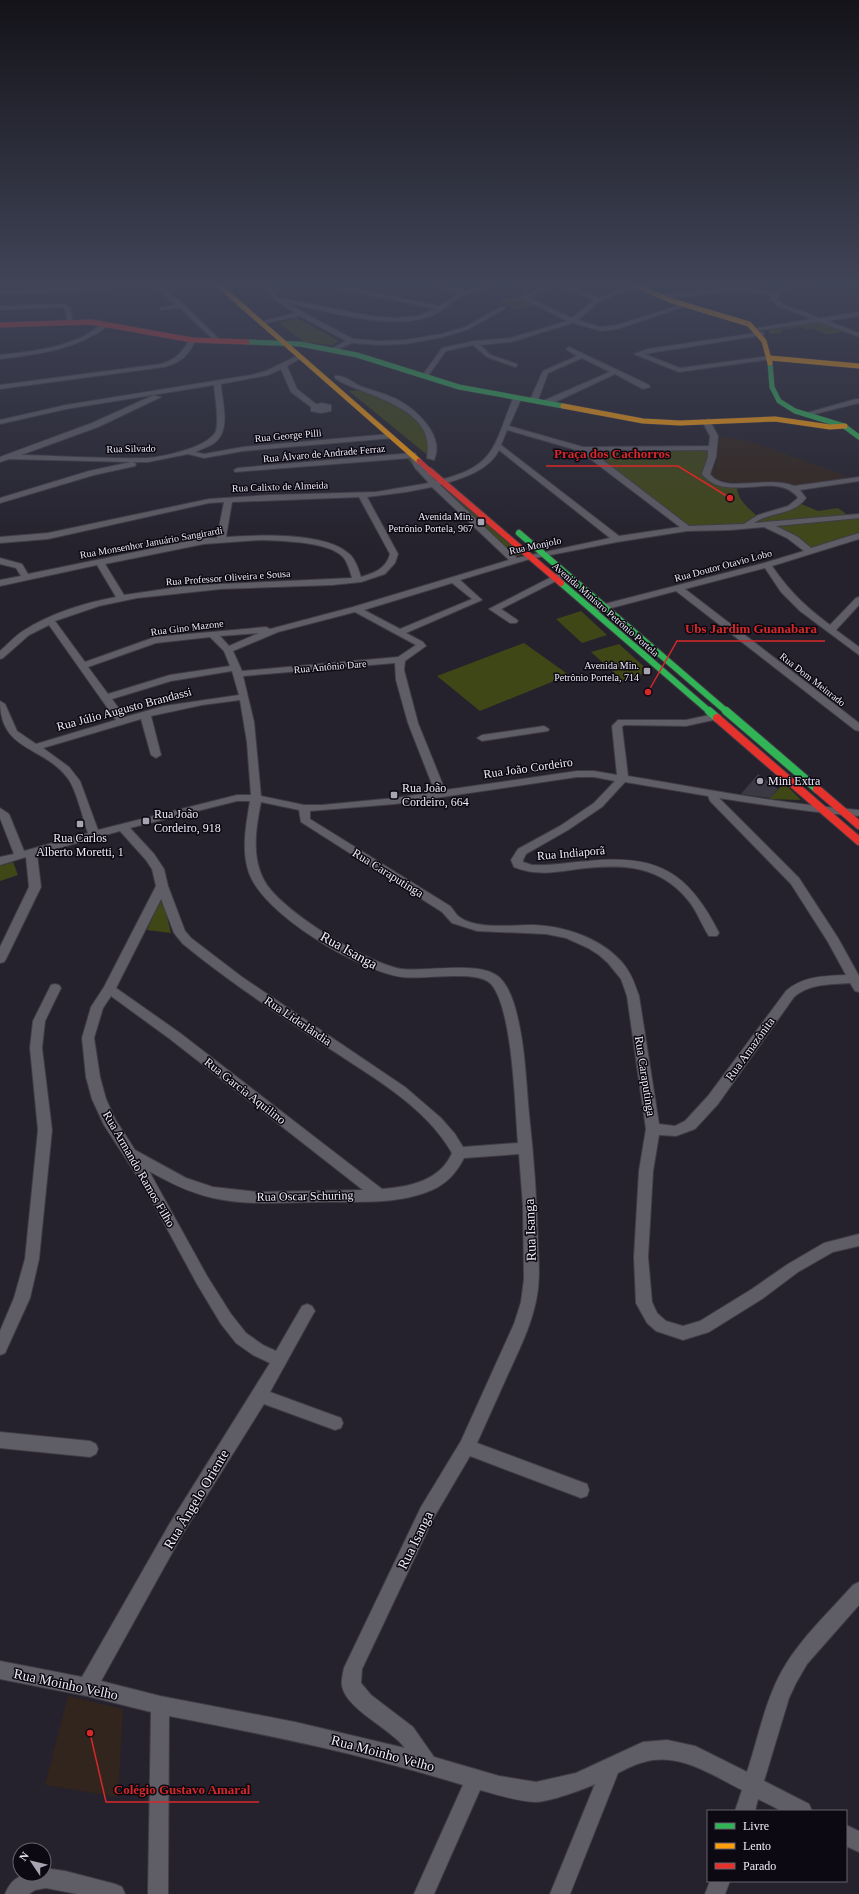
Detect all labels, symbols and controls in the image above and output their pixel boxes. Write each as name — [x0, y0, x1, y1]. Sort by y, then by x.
street label: Rua George Pilli — [254, 427, 322, 444]
callout: Praça dos Cachorros — [546, 441, 678, 466]
street label: Rua Silvado — [106, 443, 156, 454]
street label: Rua Álvaro de Andrade Ferraz — [262, 443, 386, 464]
text: Praça dos Cachorros — [554, 446, 670, 461]
street label: Rua Calixto de Almeida — [232, 479, 329, 494]
place label: Avenida Min. Petrônio Portela, 967 — [388, 511, 473, 534]
marker: Avenida Min. Petrônio Portela, 967 — [476, 517, 486, 527]
street label: Rua Monsenhor Januário Sangirardi — [79, 524, 224, 560]
street label: Rua Monjolo — [508, 535, 562, 556]
street label: Rua Doutor Otavio Lobo — [673, 547, 773, 584]
street label: Avenida Ministro Petrônio Portela — [550, 560, 662, 659]
street label: Rua Professor Oliveira e Sousa — [165, 568, 291, 587]
callout: Ubs Jardim Guanabara — [677, 616, 825, 641]
street label: Rua Gino Mazone — [150, 618, 225, 637]
text: Ubs Jardim Guanabara — [685, 621, 818, 636]
street label: Rua Dom Meinrado — [778, 650, 848, 708]
street label: Rua Antônio Dare — [293, 658, 367, 675]
place label: Avenida Min. Petrônio Portela, 714 — [554, 660, 639, 683]
marker: Avenida Min. Petrônio Portela, 714 — [642, 666, 652, 676]
street label: Rua Júlio Augusto Brandassi — [55, 684, 194, 734]
street label: Rua João Cordeiro — [482, 755, 574, 781]
place label: Mini Extra — [768, 774, 821, 788]
marker: Mini Extra — [755, 776, 765, 786]
place label: Rua João Cordeiro, 664 — [402, 781, 469, 809]
marker: Rua João Cordeiro, 664 — [389, 790, 399, 800]
place label: Rua João Cordeiro, 918 — [154, 807, 221, 835]
marker: Rua João Cordeiro, 918 — [141, 816, 151, 826]
marker: Rua Carlos Alberto Moretti, 1 — [75, 819, 85, 829]
place label: Rua Carlos Alberto Moretti, 1 — [36, 831, 124, 859]
street label: Rua Indiaporã — [536, 843, 606, 863]
street label: Rua Caraputinga — [350, 846, 427, 901]
street label: Rua Isanga — [318, 929, 380, 973]
street label: Rua Liderlândia — [262, 993, 335, 1049]
street label: Rua Amazônita — [722, 1014, 778, 1083]
street label: Rua Caraputinga — [632, 1035, 658, 1118]
street label: Rua Garcia Aquilino — [202, 1055, 288, 1127]
street label: Rua Armando Ramos Filho — [100, 1108, 178, 1230]
street label: Rua Oscar Schuring — [257, 1188, 353, 1204]
street label: Rua Isanga — [522, 1198, 539, 1262]
street label: Rua Ângelo Oriente — [160, 1447, 232, 1551]
street label: Rua Isanga — [395, 1508, 436, 1572]
street label: Rua Moinho Velho — [12, 1666, 119, 1703]
street label: Rua Moinho Velho — [330, 1732, 436, 1774]
callout: Colégio Gustavo Amaral — [106, 1777, 259, 1802]
text: Colégio Gustavo Amaral — [114, 1782, 251, 1797]
legend — [707, 1810, 847, 1882]
text: Livre — [743, 1819, 769, 1833]
text: Lento — [743, 1839, 771, 1853]
north arrow — [12, 1842, 52, 1882]
text: N — [17, 1850, 31, 1863]
text: Parado — [743, 1859, 776, 1873]

